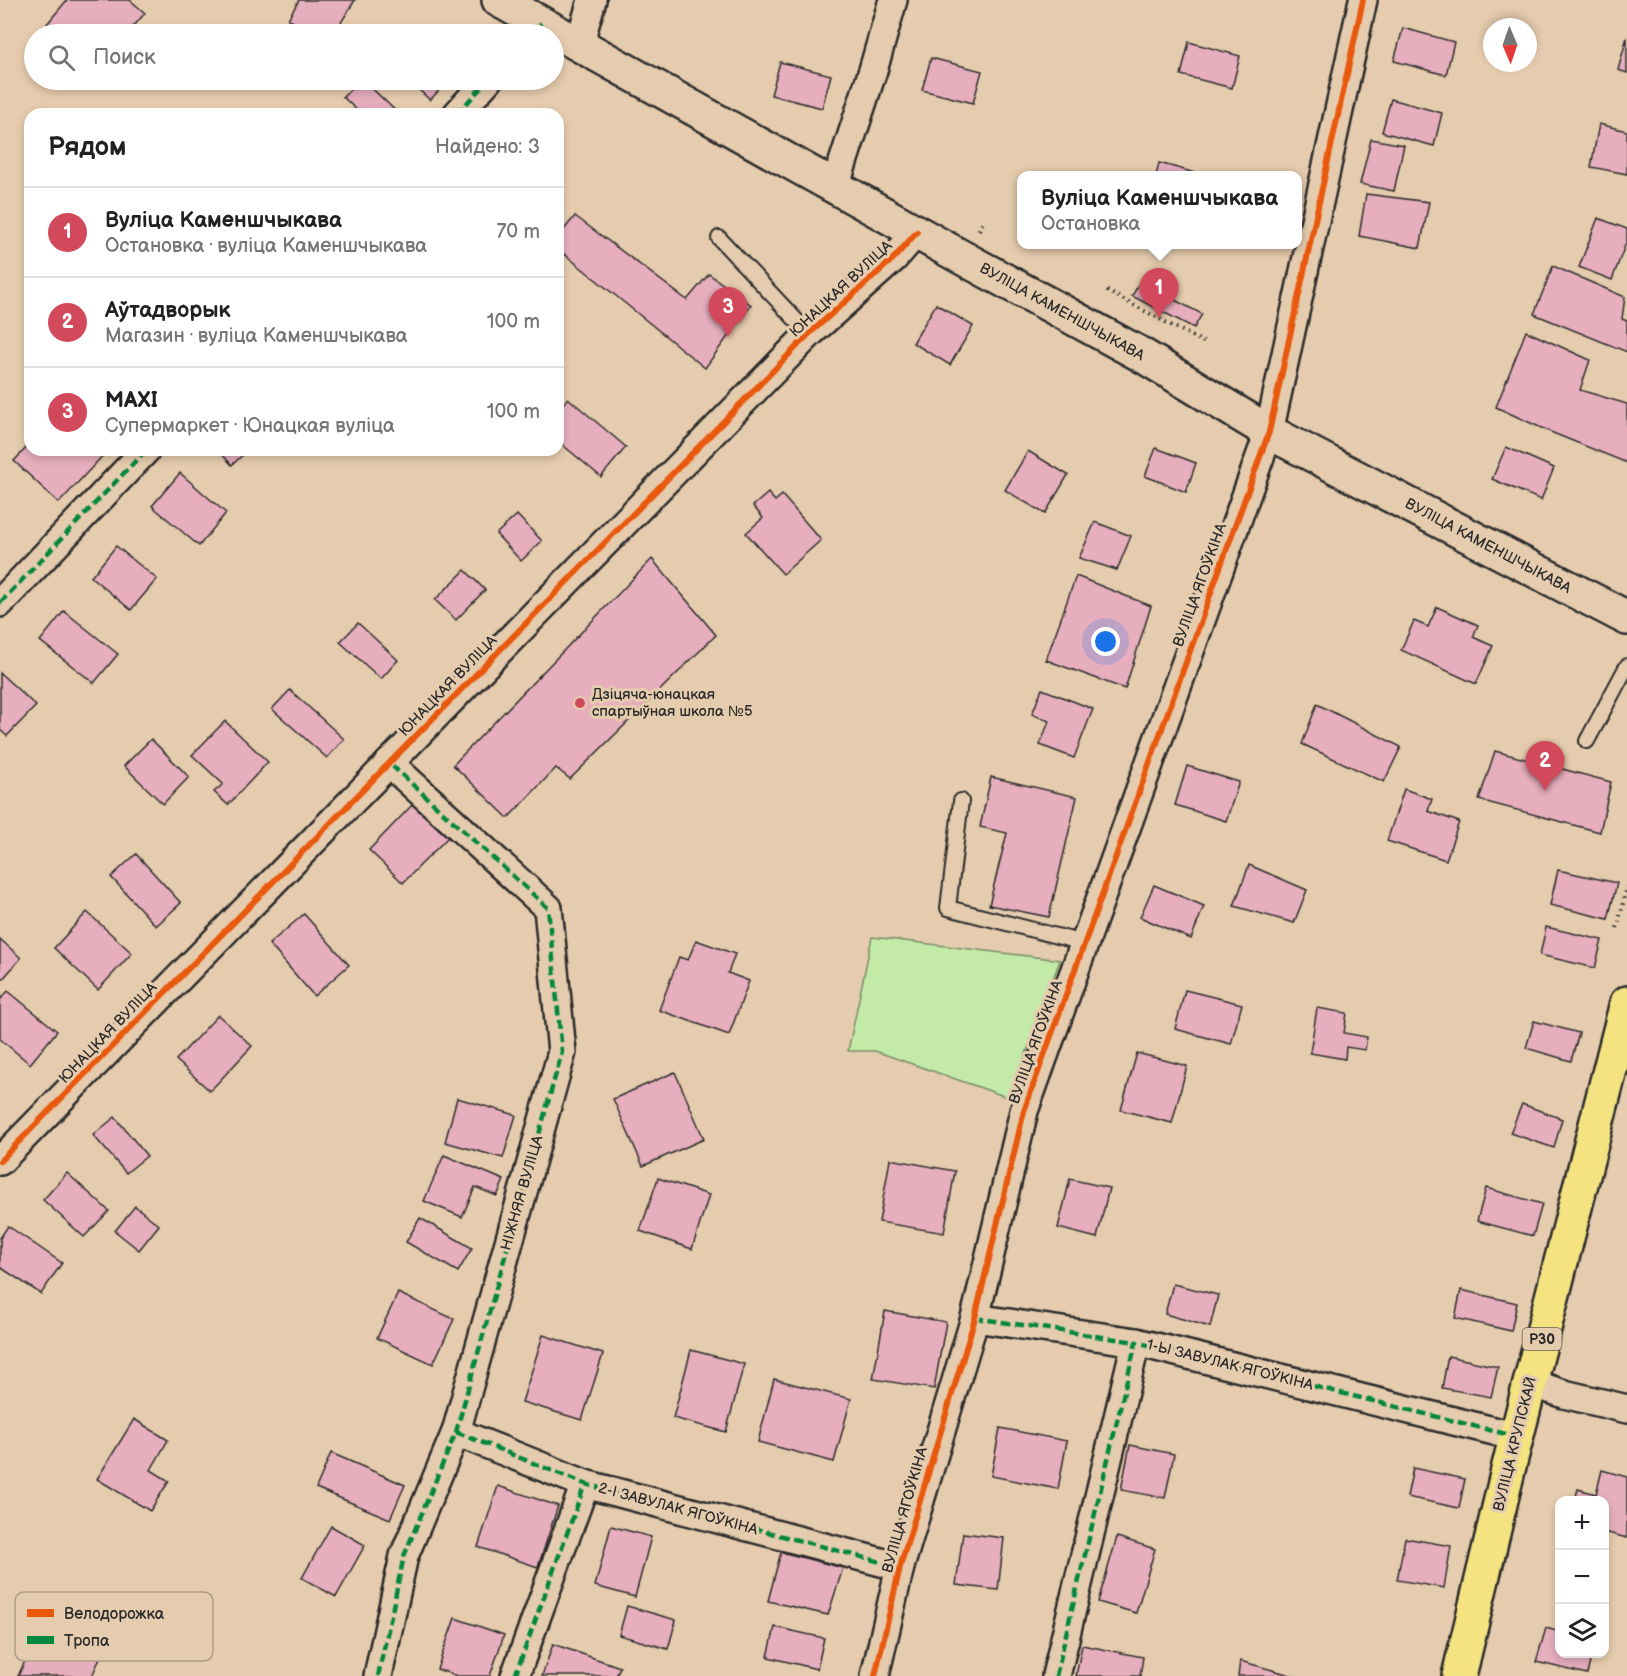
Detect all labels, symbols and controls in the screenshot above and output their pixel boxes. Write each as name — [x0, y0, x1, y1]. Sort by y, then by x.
north arrow — [1483, 18, 1537, 72]
search box — [24, 24, 564, 90]
icon: search — [45, 41, 78, 74]
text: Поиск — [93, 44, 156, 71]
text: Рядом — [48, 132, 126, 163]
text: Найдено: 3 — [435, 135, 540, 159]
popup — [1017, 171, 1302, 249]
text: Вуліца Каменшчыкава — [1041, 185, 1278, 212]
text: Вуліца Каменшчыкава — [105, 207, 342, 234]
text: Остановка — [1041, 212, 1140, 236]
text: 1 — [63, 220, 72, 244]
text: 70 m — [496, 220, 540, 244]
text: Остановка · вуліца Каменшчыкава — [105, 234, 427, 258]
street label: ЮНАЦКАЯ ВУЛІЦА — [786, 236, 897, 341]
street label: ВУЛІЦА КАМЕНШЧЫКАВА — [976, 259, 1148, 366]
pin: 1 — [1140, 268, 1178, 318]
pin: 3 — [708, 288, 748, 337]
text: Аўтадворык — [105, 297, 230, 324]
text: 2 — [62, 310, 73, 334]
text: 100 m — [487, 310, 540, 334]
text: Магазин · вуліца Каменшчыкава — [105, 324, 408, 348]
text: MAXI — [105, 387, 158, 414]
text: 3 — [62, 400, 73, 424]
text: 100 m — [487, 400, 540, 424]
text: Супермаркет · Юнацкая вуліца — [105, 414, 395, 438]
street label: ВУЛІЦА КАМЕНШЧЫКАВА — [1402, 494, 1575, 598]
street label: ВУЛІЦА ЯГОЎКІНА — [1169, 520, 1231, 649]
your location — [1091, 627, 1120, 656]
street label: ЮНАЦКАЯ ВУЛІЦА — [395, 631, 502, 741]
place label: Дзіцяча-юнацкая спартыўная школа №5 — [592, 685, 753, 721]
marker: Дзіцяча-юнацкая спартыўная школа №5 — [573, 696, 587, 710]
pin: 2 — [1526, 742, 1564, 791]
street label: ВУЛІЦА ЯГОЎКІНА — [1005, 977, 1067, 1106]
street label: ЮНАЦКАЯ ВУЛІЦА — [55, 978, 162, 1088]
street label: НІЖНЯЯ ВУЛІЦА — [497, 1133, 548, 1253]
road number: Р30 — [1522, 1328, 1562, 1350]
street label: 1-Ы ЗАВУЛАК ЯГОЎКІНА — [1145, 1335, 1316, 1395]
street label: ВУЛІЦА КРУПСКАЙ — [1489, 1375, 1541, 1513]
street label: ВУЛІЦА ЯГОЎКІНА — [878, 1444, 932, 1575]
street label: 2-І ЗАВУЛАК ЯГОЎКІНА — [596, 1479, 761, 1540]
map controls — [1555, 1496, 1609, 1658]
button: + — [1555, 1496, 1609, 1550]
button: − — [1555, 1550, 1609, 1604]
legend — [15, 1592, 213, 1661]
button: layers — [1555, 1604, 1609, 1658]
text: Велодорожка — [64, 1605, 165, 1624]
text: Тропа — [64, 1632, 110, 1651]

